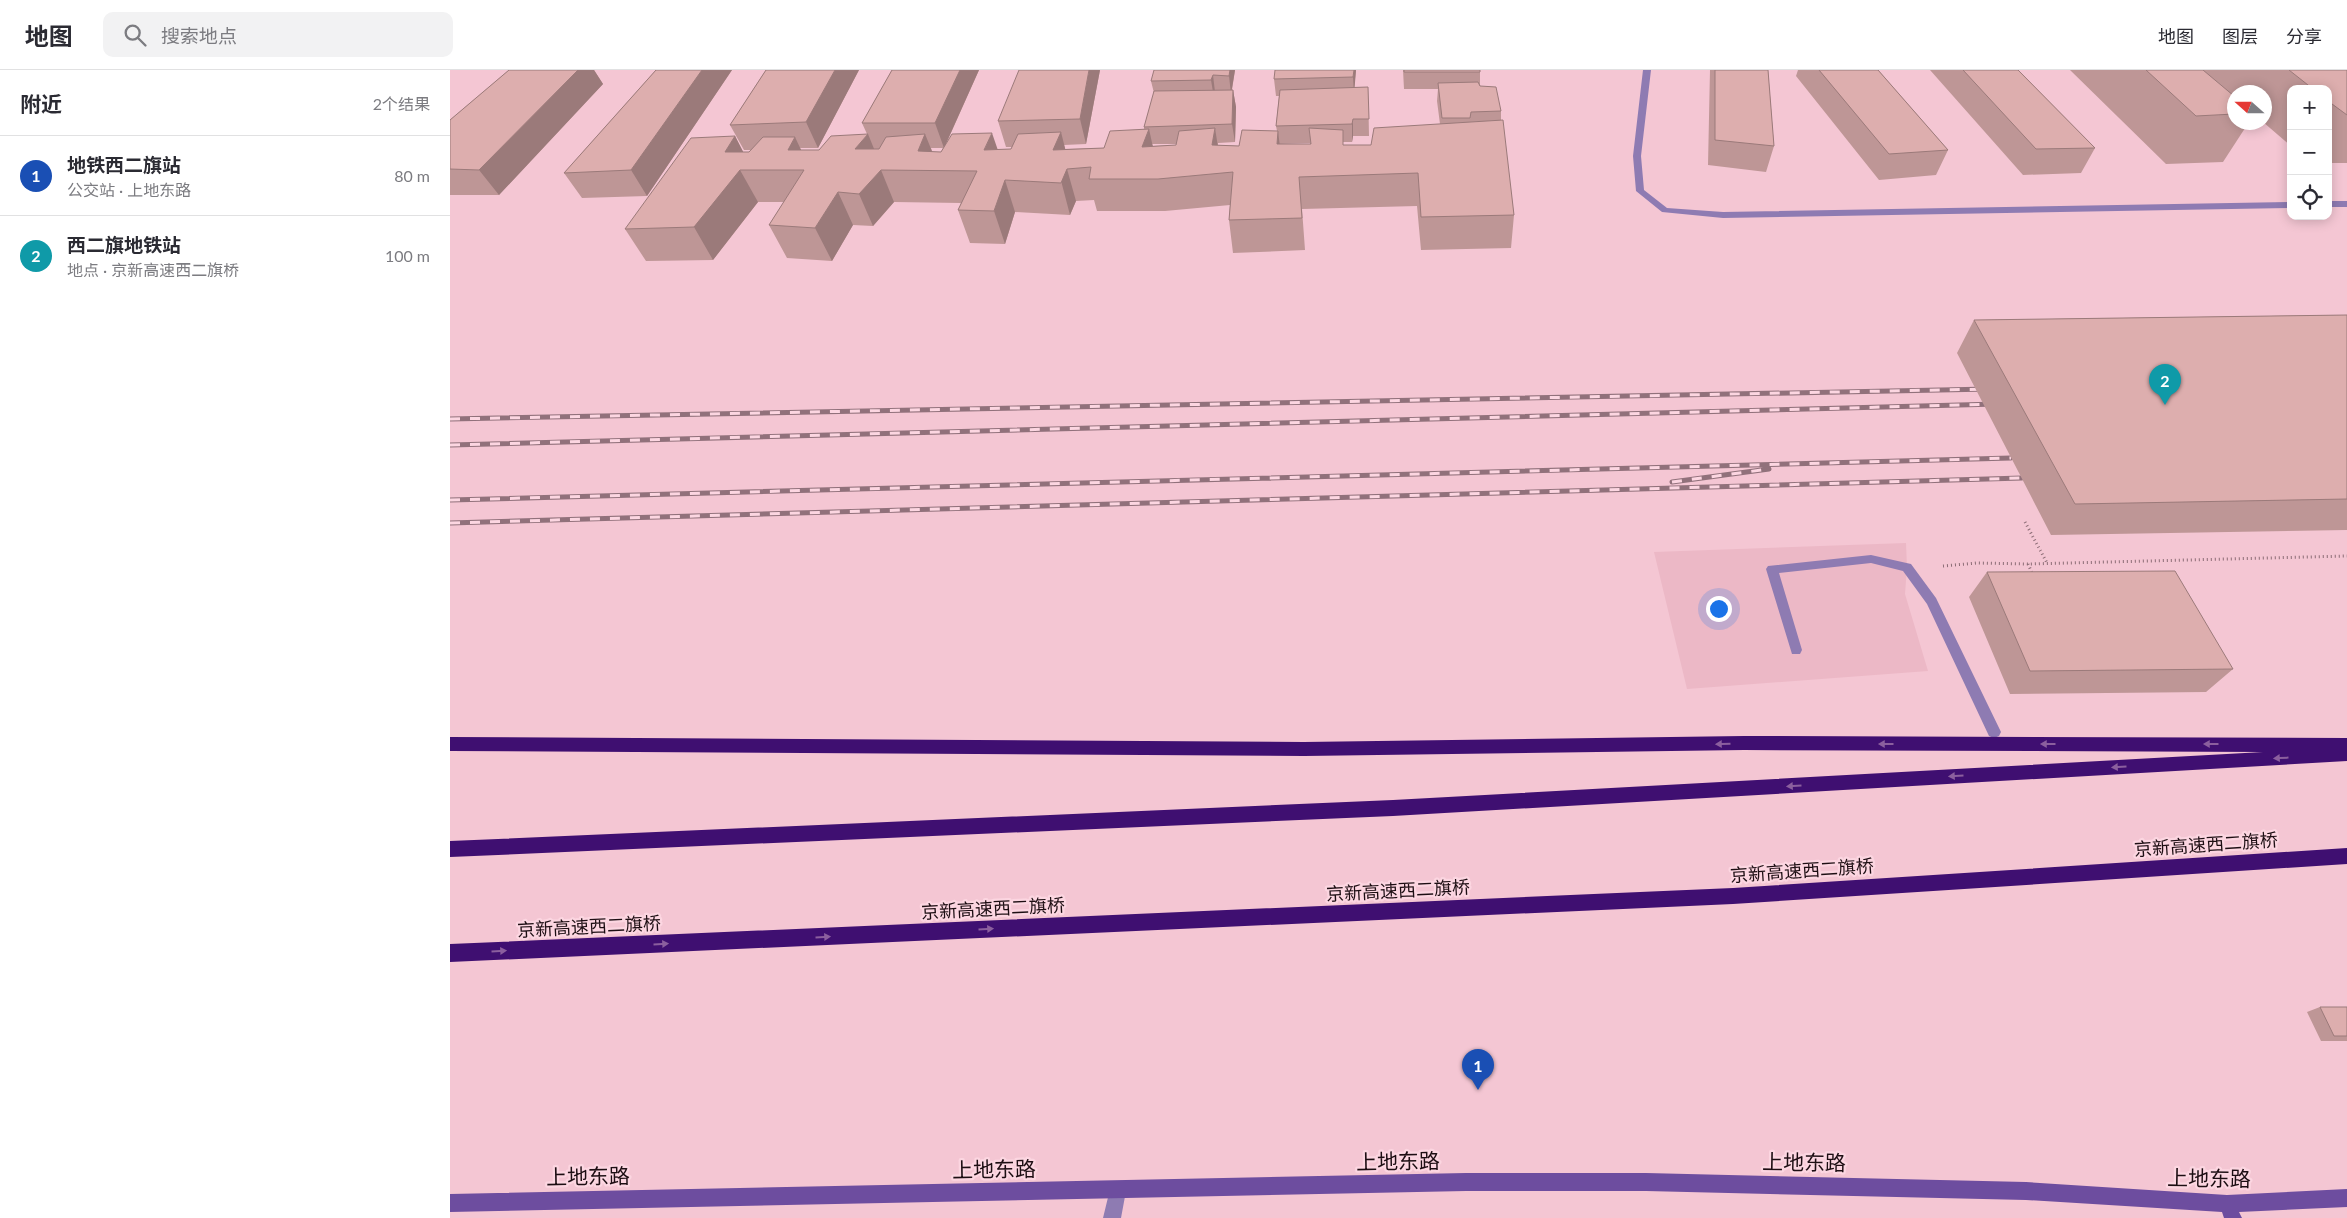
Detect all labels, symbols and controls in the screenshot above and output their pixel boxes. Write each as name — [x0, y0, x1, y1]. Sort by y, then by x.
search box — [103, 12, 453, 57]
text: 地图 — [25, 21, 73, 50]
icon: search — [121, 21, 149, 49]
text: 搜索地点 — [161, 24, 237, 47]
text: 地图 — [2158, 25, 2194, 47]
text: 图层 — [2222, 25, 2258, 47]
text: 分享 — [2286, 25, 2322, 47]
north arrow — [2227, 85, 2272, 130]
map controls — [2287, 85, 2332, 220]
button: + — [2287, 85, 2332, 130]
text: 附近 — [20, 91, 62, 116]
text: 2个结果 — [373, 94, 430, 113]
button: − — [2287, 130, 2332, 175]
text: 地铁西二旗站 — [67, 153, 181, 176]
text: 1 — [31, 166, 41, 185]
text: 80 m — [394, 166, 430, 185]
button: locate — [2287, 175, 2332, 220]
text: 公交站 · 上地东路 — [67, 180, 191, 199]
text: 西二旗地铁站 — [67, 233, 181, 256]
text: 2 — [31, 246, 41, 265]
text: 100 m — [385, 246, 430, 265]
text: 地点 · 京新高速西二旗桥 — [67, 260, 239, 279]
pin: 2 — [2149, 364, 2181, 405]
your location — [1706, 596, 1732, 622]
one-way arrow — [1715, 740, 1731, 748]
one-way arrow — [1878, 740, 1894, 748]
one-way arrow — [2040, 740, 2056, 748]
one-way arrow — [2203, 740, 2219, 748]
one-way arrow — [2273, 754, 2289, 762]
one-way arrow — [2110, 764, 2126, 772]
one-way arrow — [1948, 773, 1964, 781]
one-way arrow — [1786, 782, 1802, 790]
street label: 京新高速西二旗桥 — [2133, 828, 2279, 860]
street label: 京新高速西二旗桥 — [1729, 854, 1875, 886]
street label: 京新高速西二旗桥 — [1325, 875, 1470, 905]
street label: 京新高速西二旗桥 — [920, 893, 1065, 923]
street label: 京新高速西二旗桥 — [516, 911, 661, 941]
one-way arrow — [978, 925, 994, 933]
one-way arrow — [816, 932, 832, 940]
one-way arrow — [653, 940, 669, 948]
one-way arrow — [491, 947, 507, 955]
pin: 1 — [1462, 1049, 1494, 1090]
street label: 上地东路 — [1356, 1147, 1440, 1174]
street label: 上地东路 — [1762, 1148, 1846, 1175]
street label: 上地东路 — [952, 1155, 1036, 1182]
street label: 上地东路 — [546, 1162, 630, 1189]
street label: 上地东路 — [2167, 1164, 2251, 1191]

